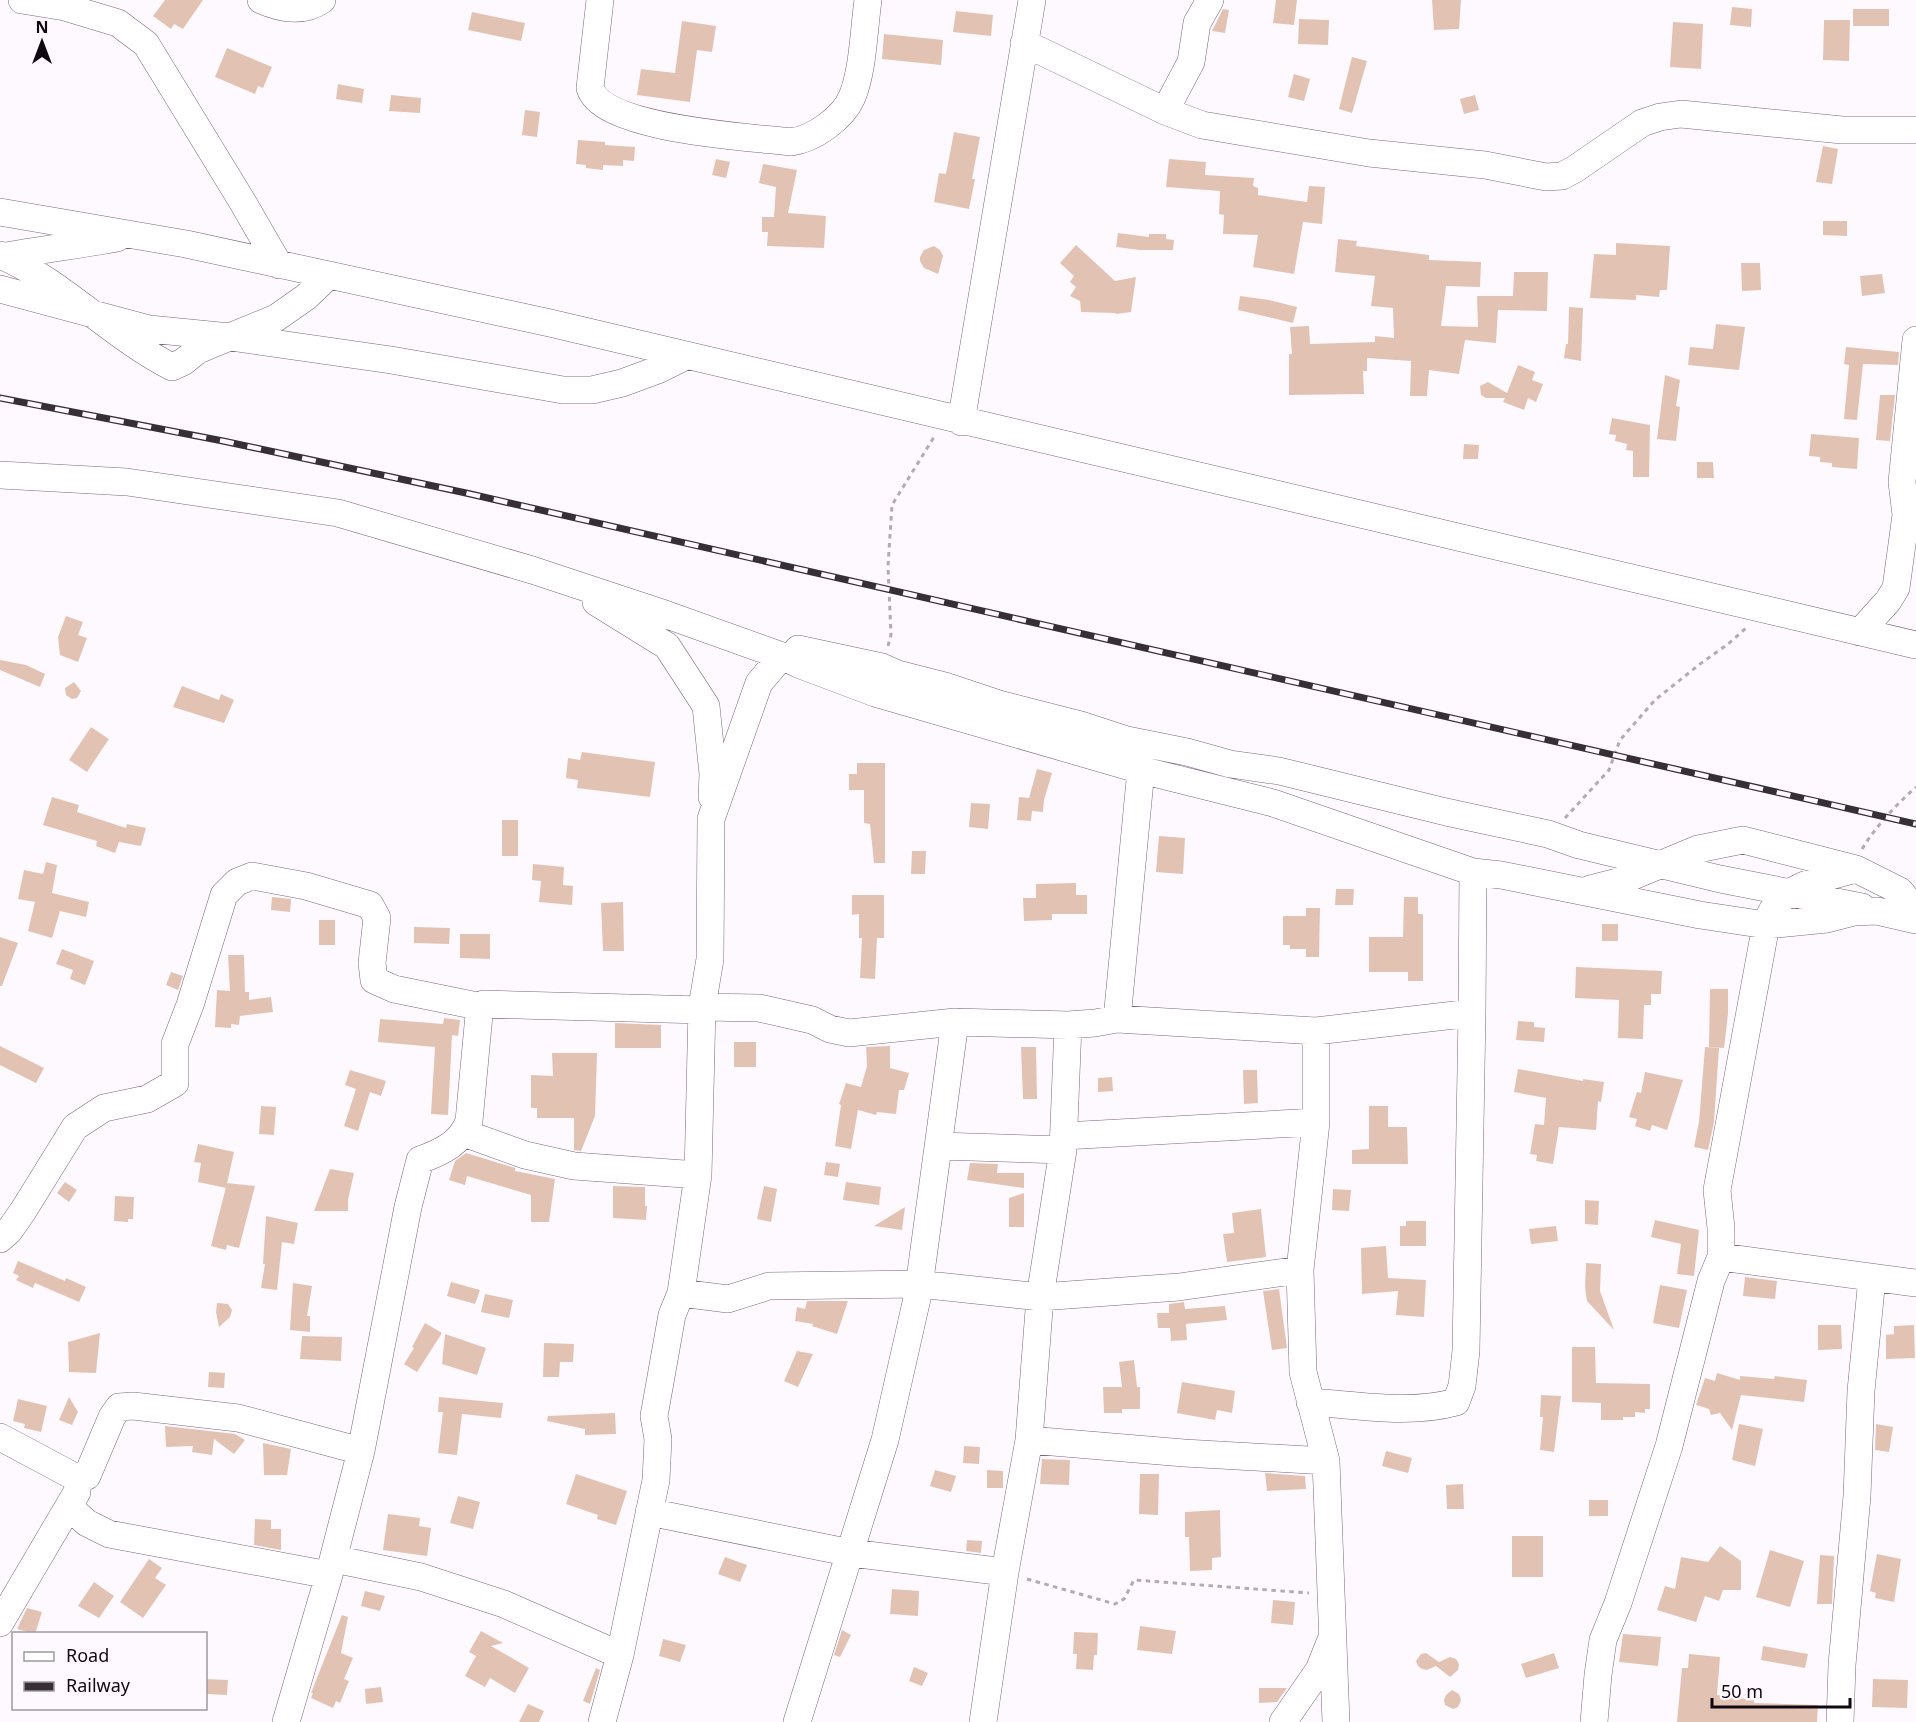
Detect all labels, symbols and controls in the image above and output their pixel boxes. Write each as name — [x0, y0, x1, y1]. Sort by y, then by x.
north arrow — [12, 12, 72, 72]
text: N — [35, 16, 49, 38]
legend — [12, 1632, 207, 1710]
text: Road — [66, 1643, 109, 1667]
scale bar — [1712, 1671, 1850, 1709]
text: Railway — [66, 1673, 131, 1697]
text: 50 m — [1721, 1679, 1763, 1703]

